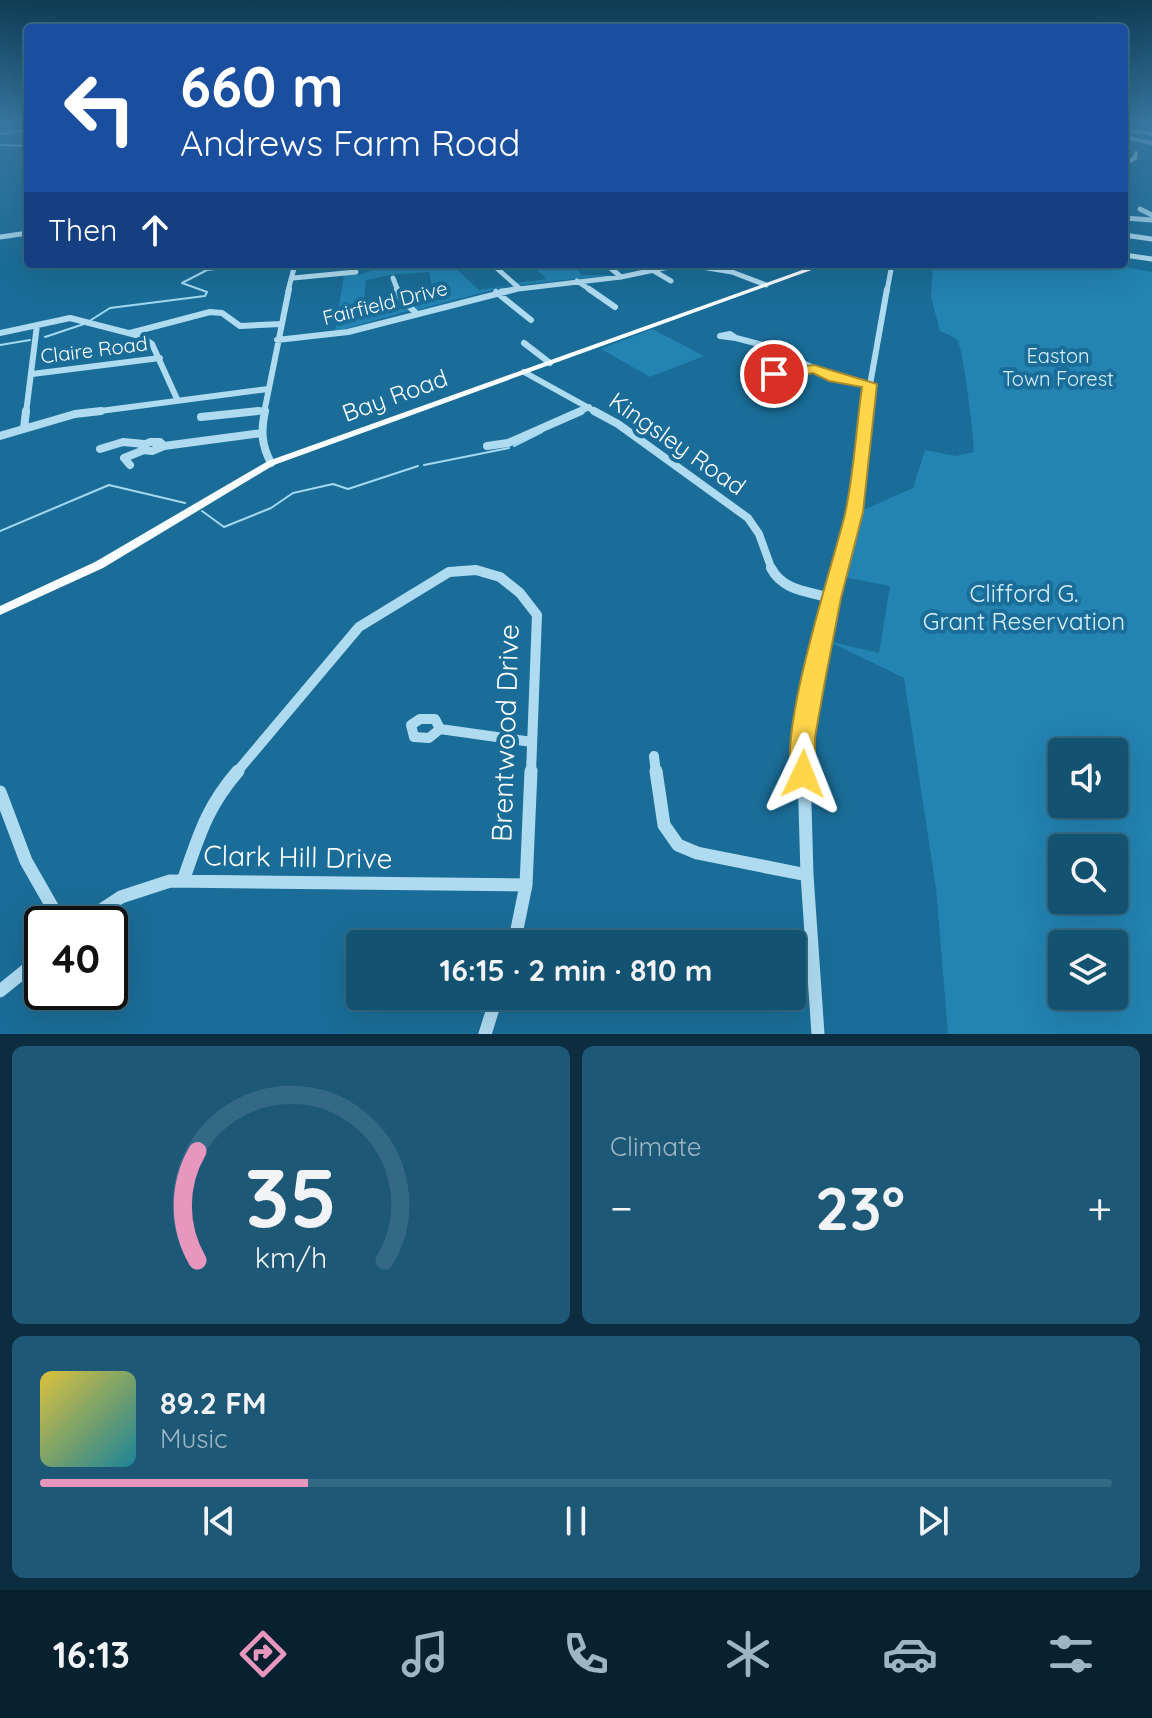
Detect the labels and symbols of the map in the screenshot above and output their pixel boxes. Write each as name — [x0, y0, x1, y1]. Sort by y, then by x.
street label: Fairfield Drive — [320, 275, 450, 330]
street label: Claire Road — [39, 331, 149, 368]
pin — [740, 340, 808, 408]
park label: Easton Town Forest — [1002, 343, 1114, 391]
street label: Bay Road — [338, 362, 451, 428]
street label: Kingsley Road — [604, 385, 752, 501]
park label: Clifford G. Grant Reservation — [923, 578, 1125, 636]
street label: Brentwood Drive — [483, 623, 526, 842]
position arrow — [761, 732, 845, 816]
street label: Clark Hill Drive — [203, 837, 393, 876]
speed limit sign: 40 — [24, 906, 128, 1010]

